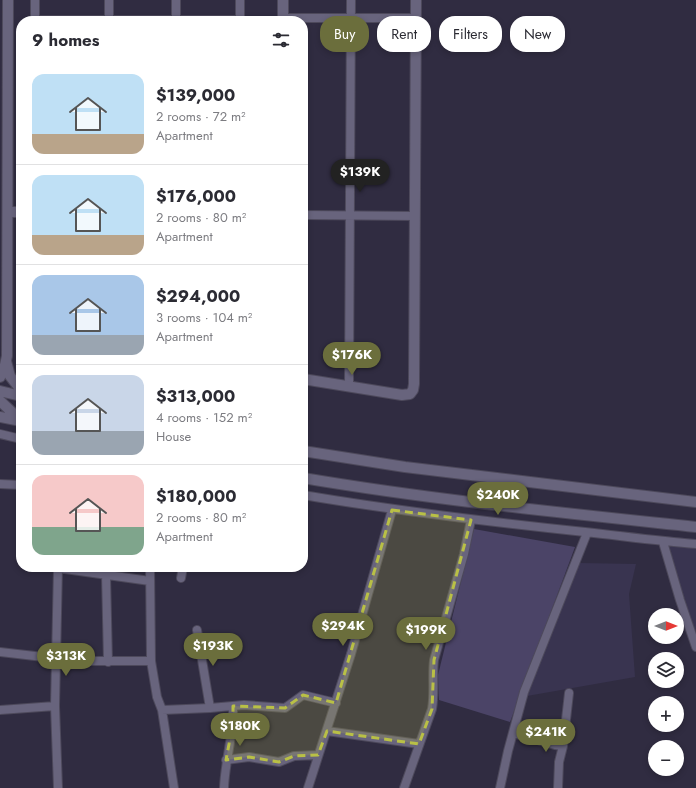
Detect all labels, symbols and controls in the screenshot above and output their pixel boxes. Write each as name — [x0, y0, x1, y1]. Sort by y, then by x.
chip: Buy — [320, 16, 369, 52]
chip: Rent — [377, 16, 431, 52]
chip: Filters — [439, 16, 502, 52]
chip: New — [510, 16, 565, 52]
text: 9 homes — [32, 28, 100, 52]
icon: filters — [270, 29, 292, 51]
text: $139,000 — [156, 83, 235, 107]
icon: home — [64, 90, 112, 138]
text: 2 rooms · 72 m² — [156, 107, 246, 126]
text: Apartment — [156, 126, 213, 145]
pin: $139K — [332, 159, 388, 193]
text: $139K — [340, 162, 380, 181]
text: $176,000 — [156, 184, 236, 208]
icon: home — [64, 191, 112, 239]
text: 2 rooms · 80 m² — [156, 208, 246, 227]
text: Apartment — [156, 227, 213, 246]
text: $294,000 — [156, 284, 240, 308]
icon: home — [64, 291, 112, 339]
text: 3 rooms · 104 m² — [156, 308, 252, 327]
text: Apartment — [156, 327, 213, 346]
pin: $176K — [324, 342, 380, 376]
text: $176K — [332, 345, 372, 364]
text: $313,000 — [156, 384, 235, 408]
icon: home — [64, 391, 112, 439]
text: 4 rooms · 152 m² — [156, 408, 252, 427]
text: House — [156, 427, 191, 446]
pin: $240K — [470, 482, 526, 516]
text: $180,000 — [156, 484, 236, 508]
text: $240K — [476, 485, 520, 504]
icon: home — [64, 491, 112, 539]
text: 2 rooms · 80 m² — [156, 508, 246, 527]
text: Apartment — [156, 527, 213, 546]
north arrow — [648, 608, 684, 644]
map controls — [648, 608, 684, 776]
pin: $294K — [315, 613, 371, 647]
text: $294K — [321, 616, 365, 635]
pin: $199K — [398, 617, 454, 651]
text: $199K — [405, 620, 447, 639]
pin: $193K — [185, 633, 241, 667]
text: $193K — [193, 636, 233, 655]
pin: $313K — [38, 643, 94, 677]
text: $313K — [46, 646, 86, 665]
button: layers — [648, 652, 684, 688]
button: + — [648, 696, 684, 732]
pin: $180K — [212, 713, 268, 747]
text: $180K — [220, 716, 260, 735]
pin: $241K — [518, 719, 574, 753]
text: $241K — [525, 722, 567, 741]
button: − — [648, 740, 684, 776]

